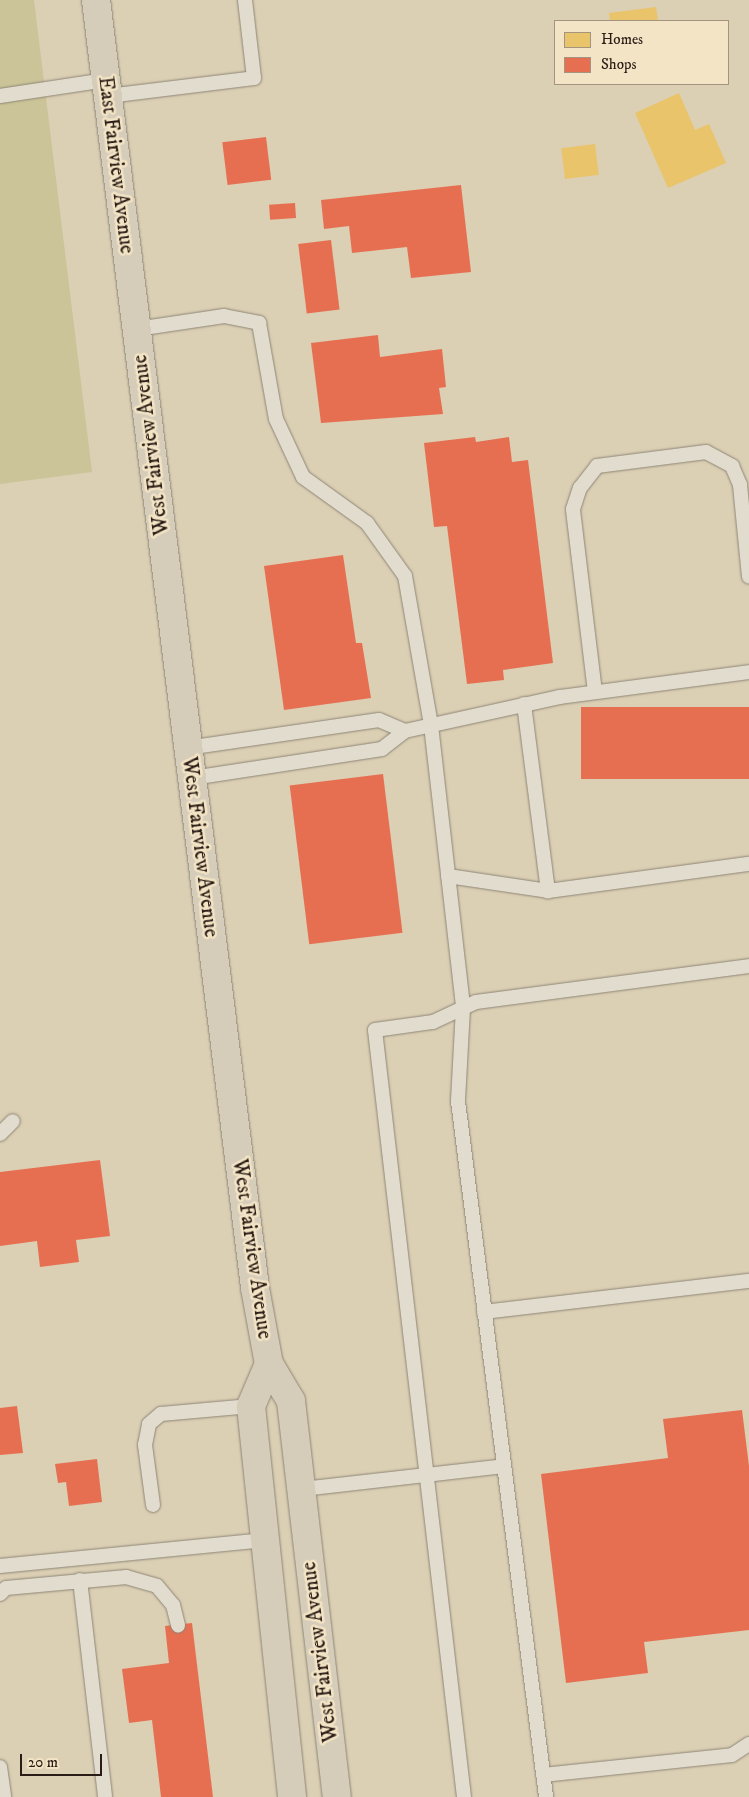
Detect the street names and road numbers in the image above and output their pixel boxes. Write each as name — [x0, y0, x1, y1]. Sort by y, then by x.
street label: East Fairview Avenue — [93, 75, 139, 255]
street label: West Fairview Avenue — [127, 353, 175, 537]
street label: West Fairview Avenue — [176, 755, 224, 939]
street label: West Fairview Avenue — [227, 1157, 277, 1341]
street label: West Fairview Avenue — [296, 1560, 344, 1744]

